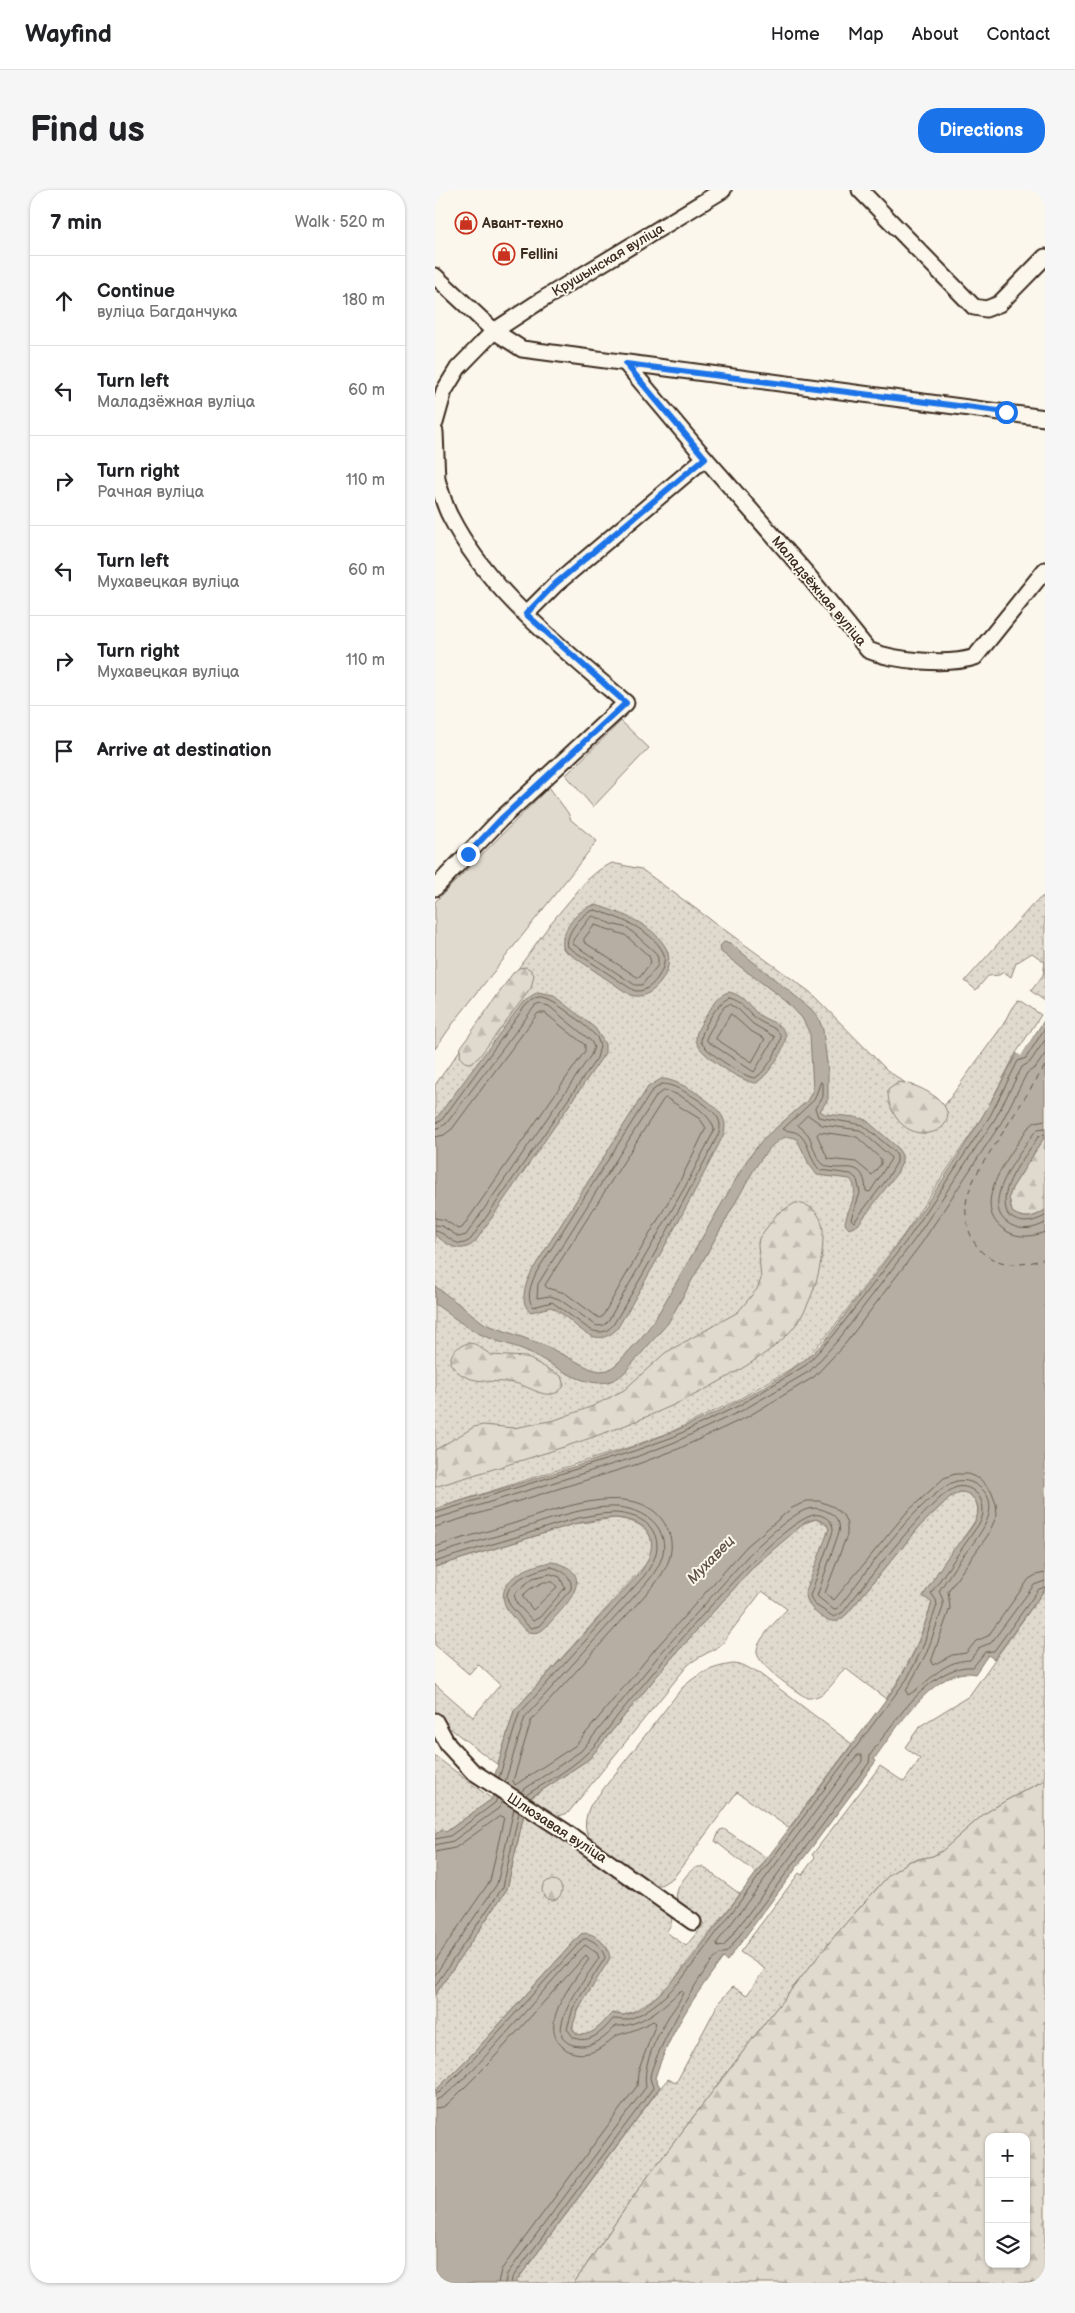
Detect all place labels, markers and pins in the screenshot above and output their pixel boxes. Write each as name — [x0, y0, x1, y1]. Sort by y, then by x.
shop icon: Авант-техно — [454, 211, 478, 235]
place label: Авант-техно — [481, 215, 564, 232]
shop icon: Fellini — [492, 242, 516, 266]
place label: Fellini — [520, 246, 558, 263]

